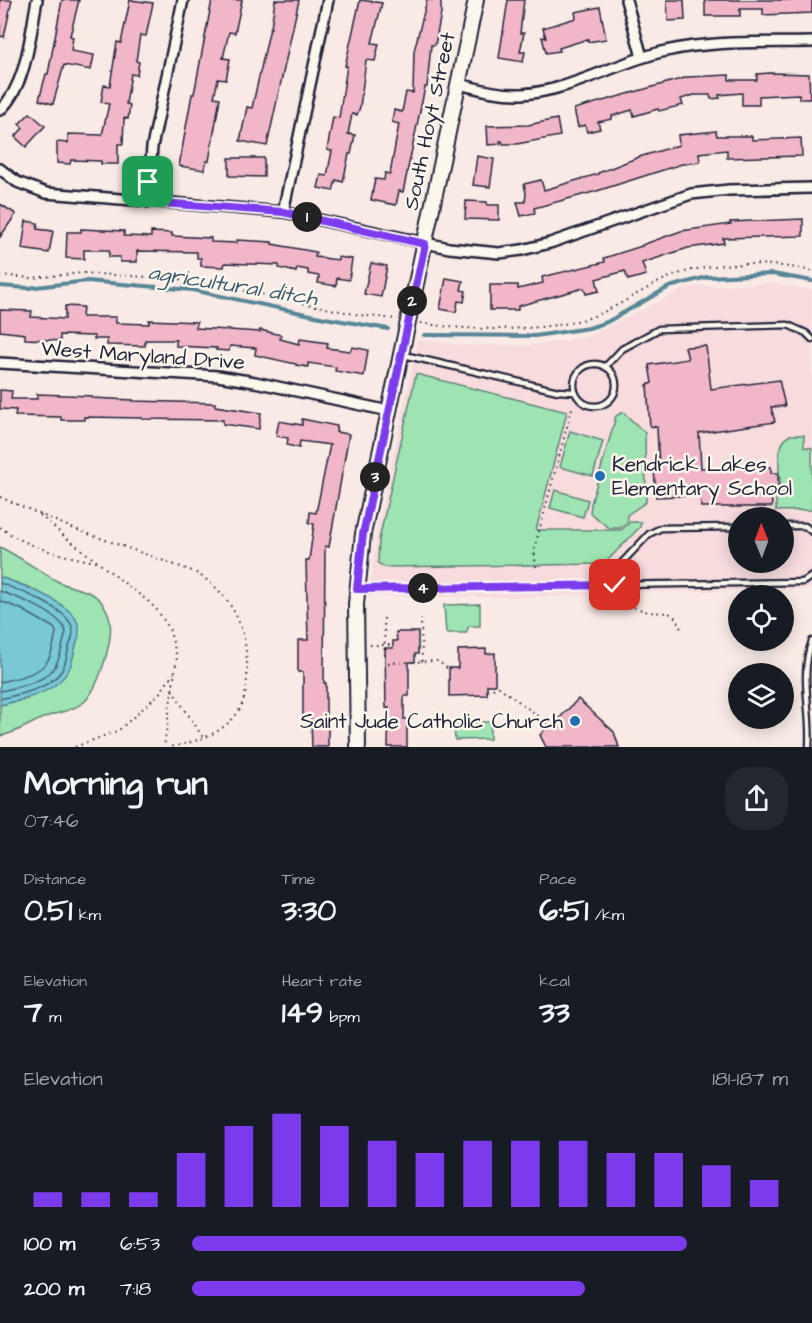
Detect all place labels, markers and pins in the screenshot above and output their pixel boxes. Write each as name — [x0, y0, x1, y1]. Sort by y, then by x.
pin — [122, 156, 173, 207]
pin: 1 — [292, 202, 322, 232]
pin: 2 — [397, 286, 427, 316]
place label: Kendrick Lakes Elementary School — [612, 450, 792, 505]
pin: 3 — [360, 462, 390, 492]
marker: Kendrick Lakes Elementary School — [593, 469, 607, 483]
pin — [589, 559, 640, 610]
pin: 4 — [408, 573, 438, 603]
place label: Saint Jude Catholic Church — [300, 707, 564, 736]
marker: Saint Jude Catholic Church — [568, 714, 582, 728]

